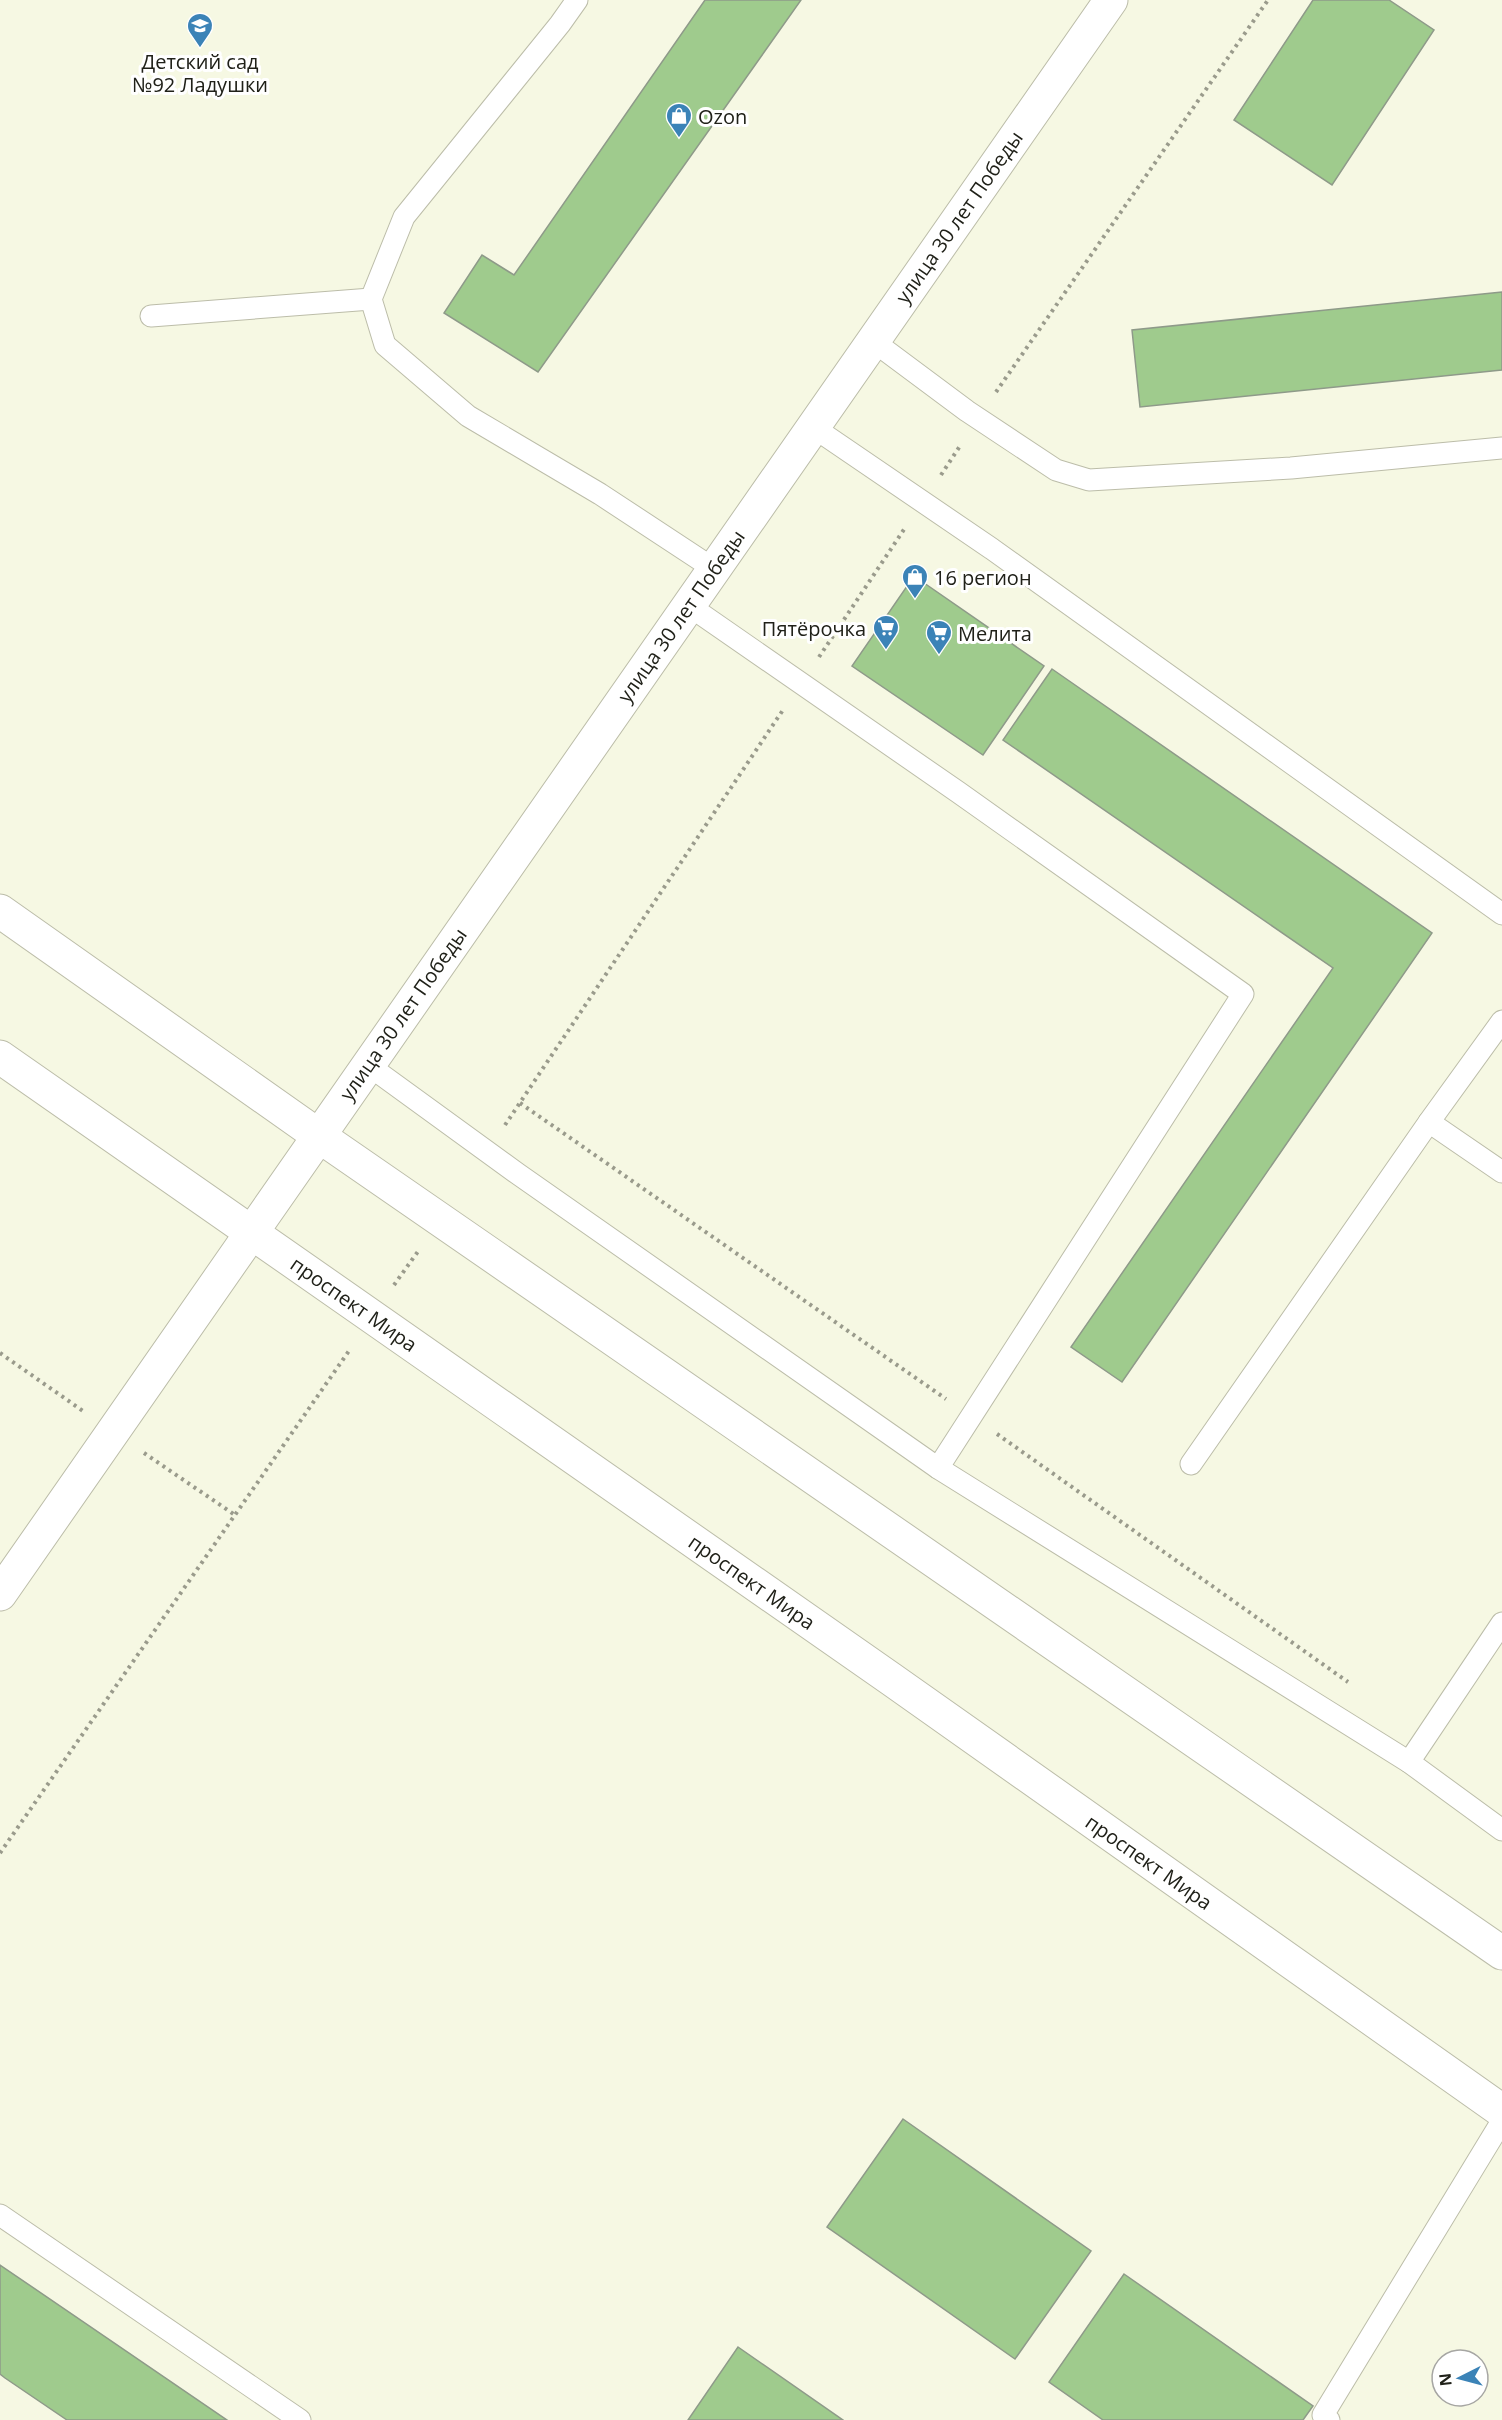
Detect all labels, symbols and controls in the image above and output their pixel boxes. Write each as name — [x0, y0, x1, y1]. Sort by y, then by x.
school or university icon: Детский сад №92 Ладушки — [185, 11, 215, 49]
place label: Детский сад №92 Ладушки — [132, 48, 268, 98]
shop icon: Ozon — [664, 101, 694, 139]
place label: Ozon — [698, 103, 747, 130]
street label: улица 30 лет Победы — [889, 125, 1029, 309]
street label: улица 30 лет Победы — [611, 524, 751, 708]
shop icon: 16 регион — [900, 562, 930, 600]
place label: 16 регион — [934, 564, 1032, 591]
supermarket icon: Пятёрочка — [871, 613, 901, 651]
place label: Пятёрочка — [762, 615, 866, 642]
supermarket icon: Мелита — [924, 618, 954, 656]
place label: Мелита — [958, 620, 1032, 647]
street label: улица 30 лет Победы — [333, 922, 473, 1106]
street label: проспект Мира — [285, 1250, 423, 1358]
street label: проспект Мира — [683, 1528, 821, 1636]
street label: проспект Мира — [1080, 1808, 1218, 1916]
north arrow — [1430, 2348, 1490, 2408]
text: N — [1433, 2372, 1457, 2387]

